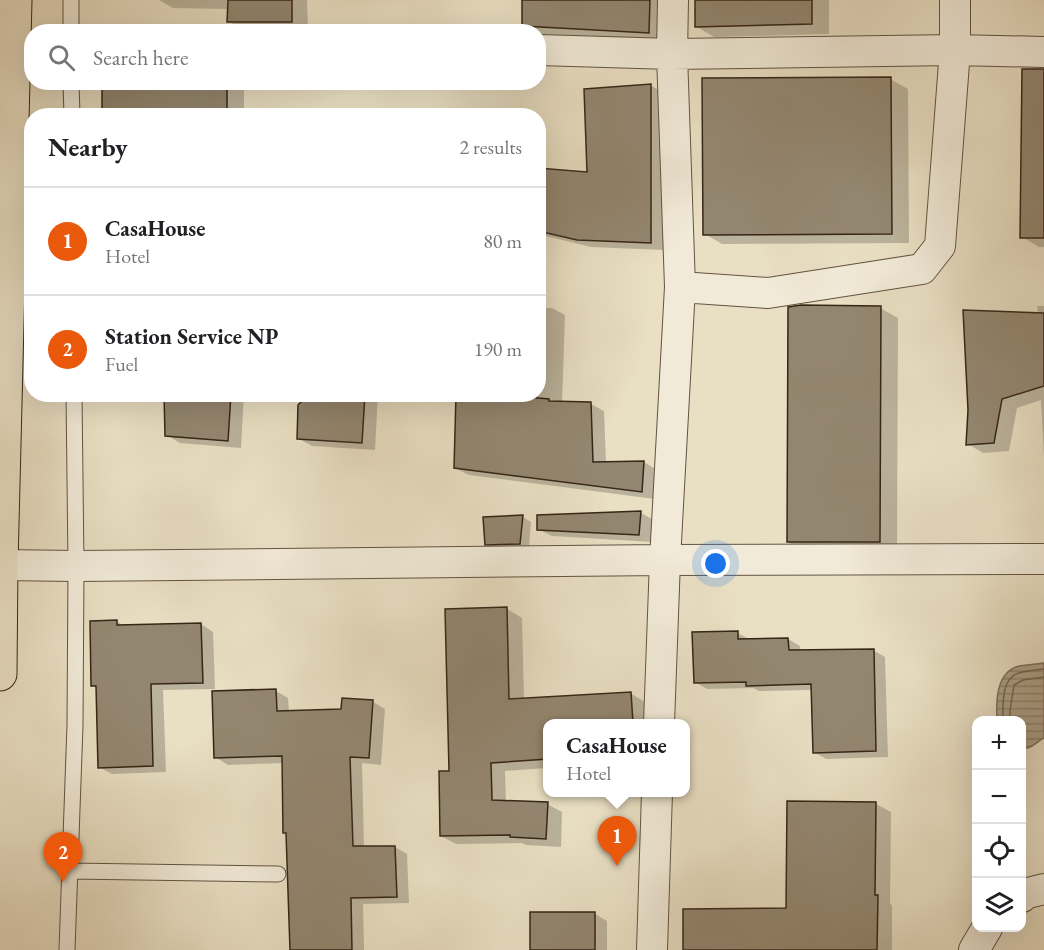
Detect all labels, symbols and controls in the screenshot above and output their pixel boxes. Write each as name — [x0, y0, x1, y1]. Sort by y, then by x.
search box — [24, 24, 546, 90]
icon: search — [45, 41, 78, 74]
text: Search here — [93, 43, 188, 72]
text: Nearby — [48, 130, 128, 164]
text: 2 results — [459, 134, 522, 160]
text: CasaHouse — [105, 214, 205, 243]
text: 1 — [62, 228, 73, 254]
text: 80 m — [483, 228, 522, 254]
text: Hotel — [105, 243, 150, 269]
text: Station Service NP — [105, 322, 278, 351]
text: 2 — [62, 336, 73, 362]
text: 190 m — [474, 336, 522, 362]
text: Fuel — [105, 351, 138, 377]
your location — [701, 549, 730, 578]
map controls — [972, 716, 1026, 932]
button: + — [972, 716, 1026, 770]
popup — [543, 719, 690, 797]
text: CasaHouse — [566, 731, 667, 760]
text: Hotel — [566, 760, 611, 786]
button: − — [972, 770, 1026, 824]
pin: 1 — [598, 816, 636, 866]
button: locate — [972, 824, 1026, 878]
pin: 2 — [44, 832, 82, 882]
button: layers — [972, 878, 1026, 932]

